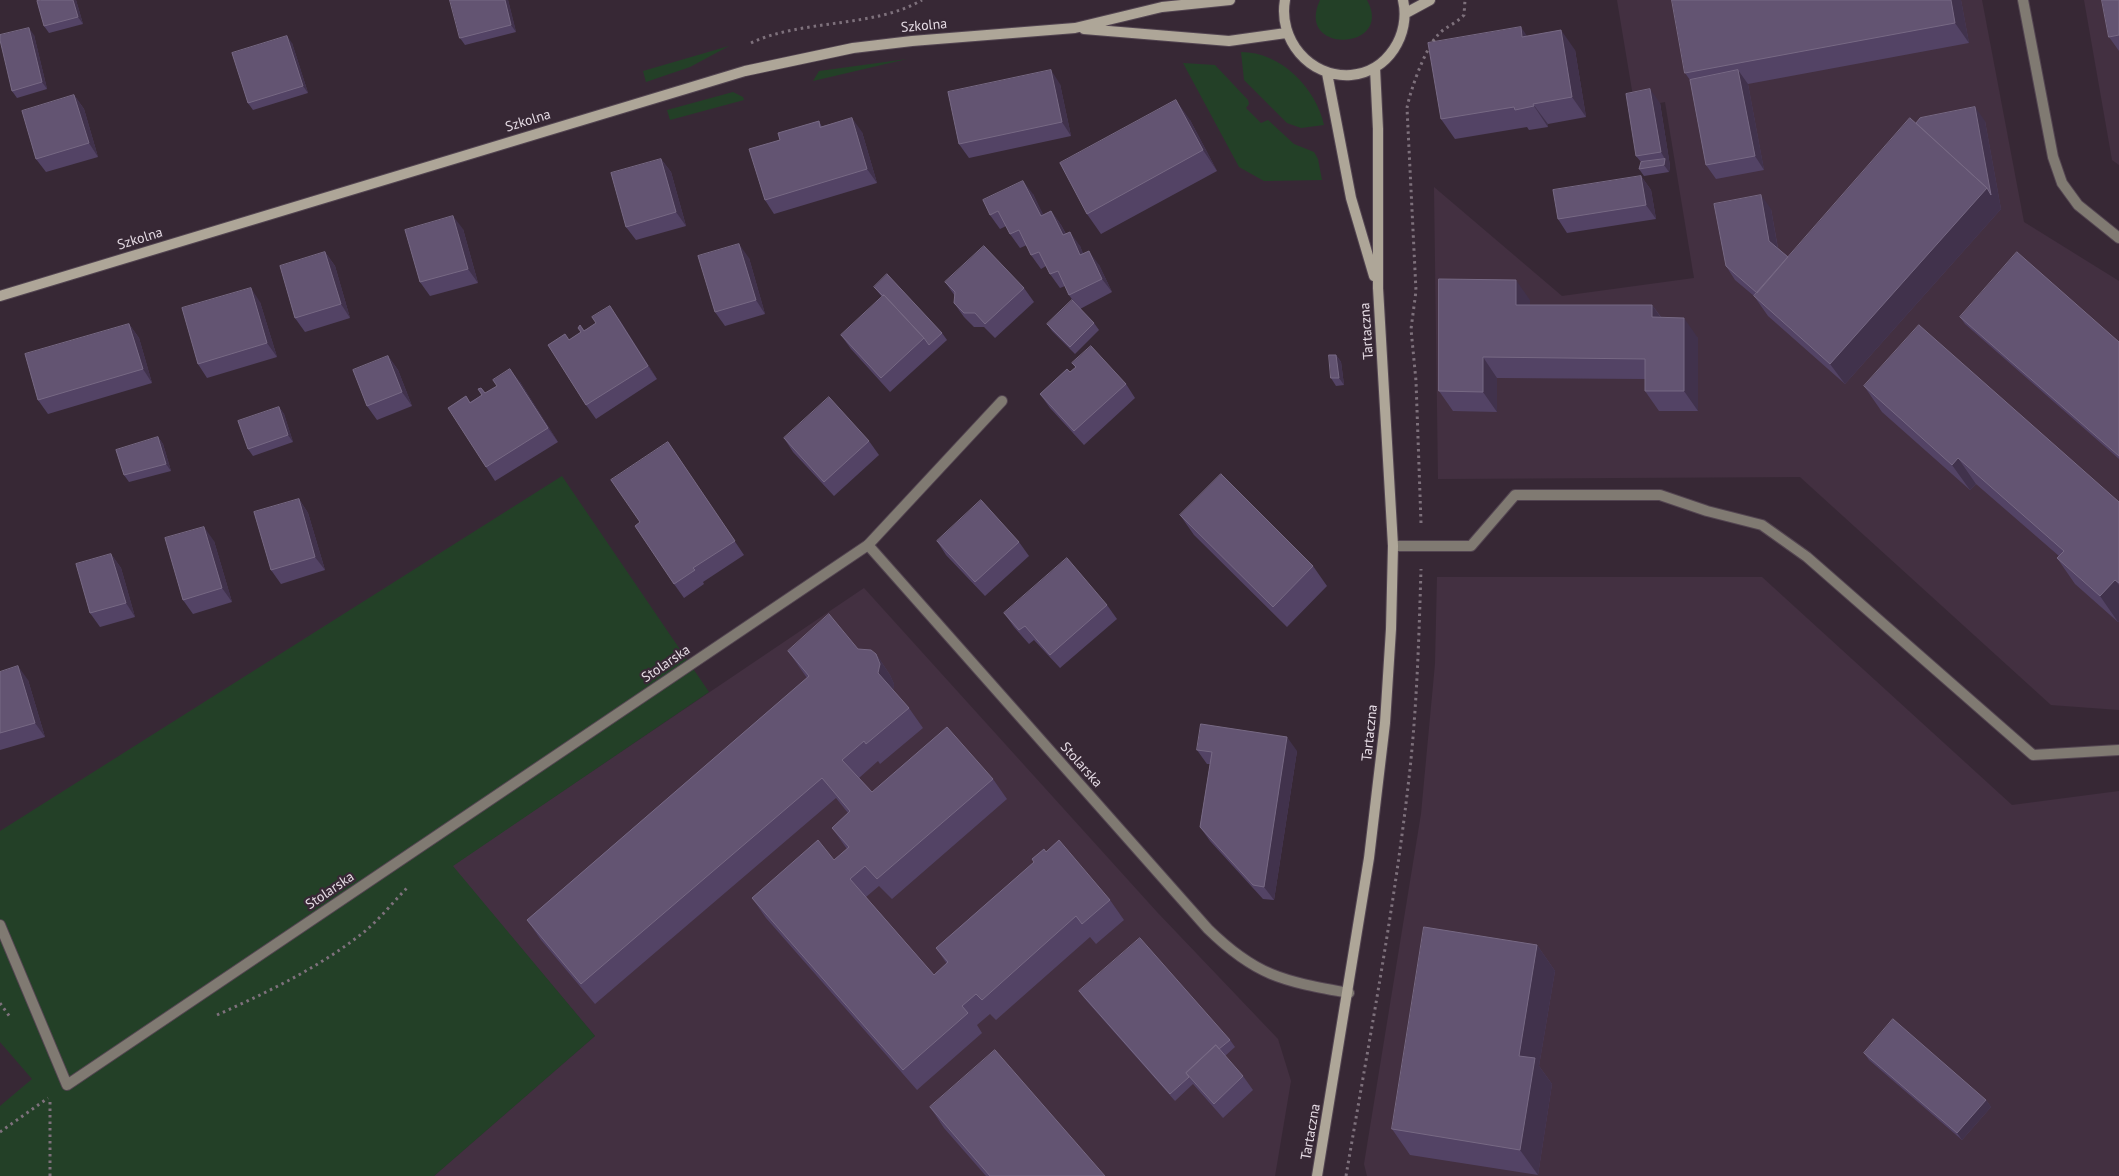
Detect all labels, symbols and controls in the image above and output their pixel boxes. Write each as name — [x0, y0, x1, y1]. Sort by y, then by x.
street label: Szkolna — [900, 16, 948, 36]
street label: Szkolna — [503, 106, 553, 136]
street label: Szkolna — [115, 224, 165, 254]
street label: Tartaczna — [1357, 302, 1377, 360]
street label: Stolarska — [639, 642, 693, 686]
street label: Tartaczna — [1359, 704, 1381, 762]
street label: Stolarska — [1056, 739, 1106, 791]
street label: Stolarska — [303, 869, 357, 913]
street label: Tartaczna — [1298, 1102, 1324, 1162]

